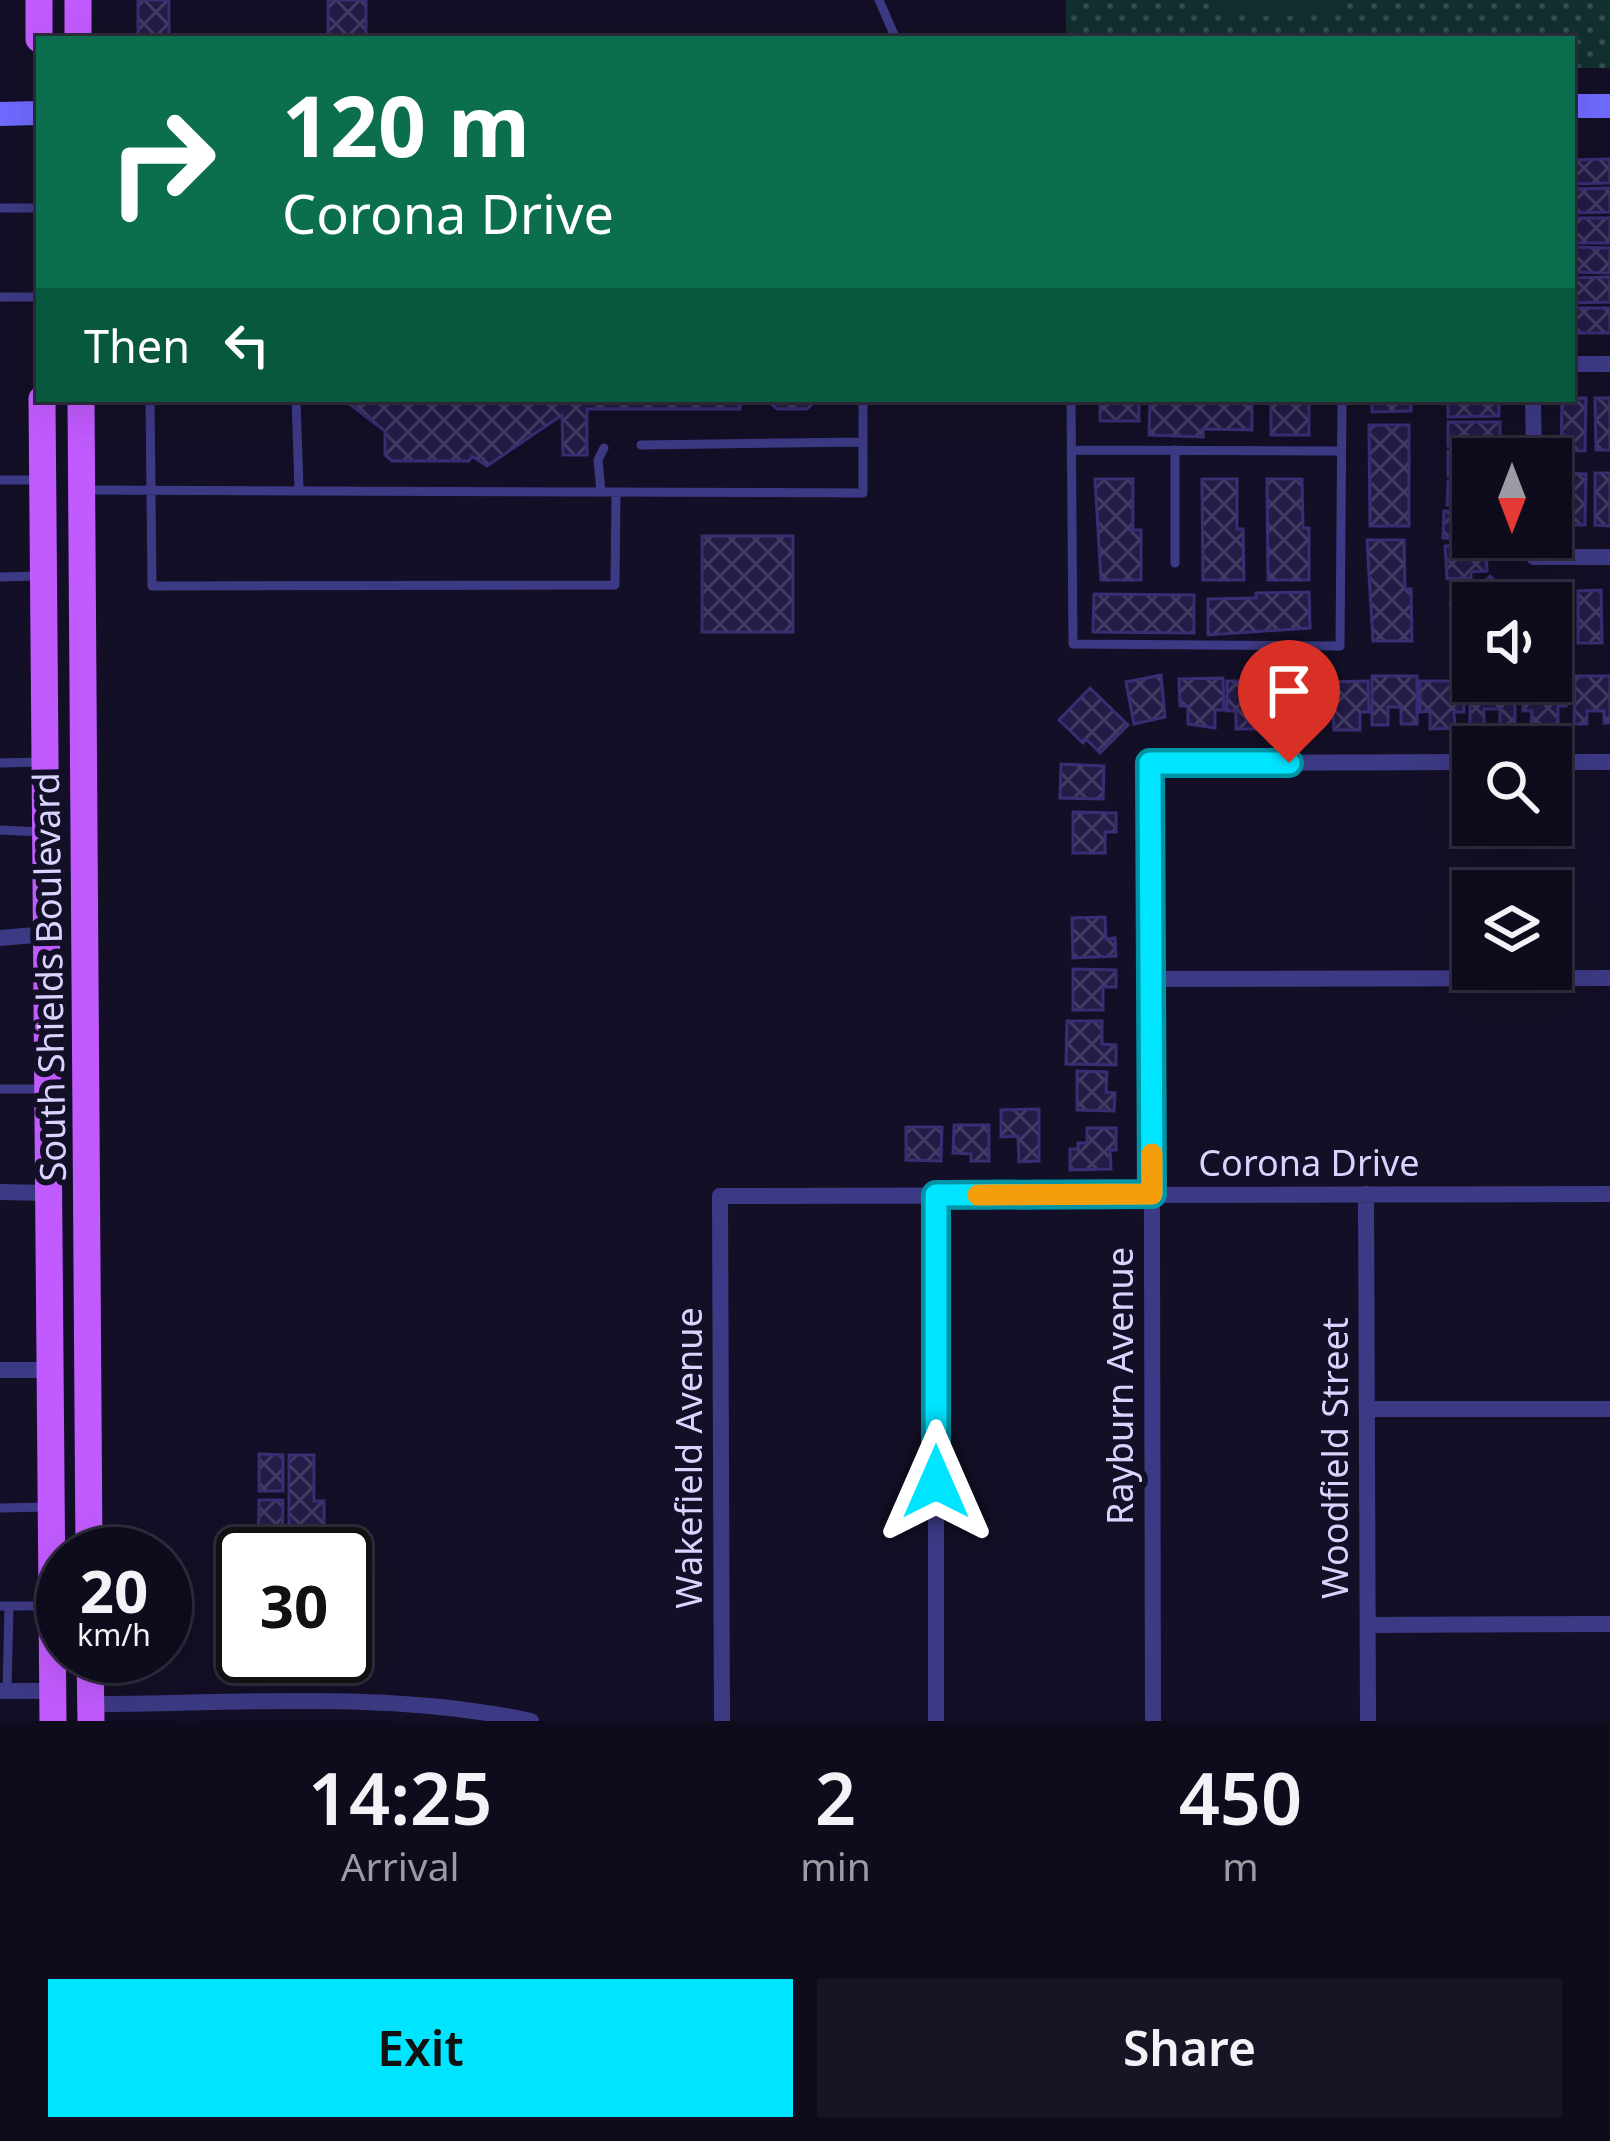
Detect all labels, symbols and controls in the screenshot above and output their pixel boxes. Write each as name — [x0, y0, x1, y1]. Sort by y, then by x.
text: 120 m — [282, 67, 530, 182]
icon: right — [84, 84, 240, 240]
text: Corona Drive — [282, 176, 614, 250]
icon: left — [214, 312, 280, 378]
text: Then — [84, 315, 190, 376]
north arrow — [1452, 438, 1572, 558]
map controls — [1452, 438, 1572, 990]
button: sound — [1452, 582, 1572, 702]
pin — [1238, 640, 1340, 763]
icon: arrive — [1256, 658, 1322, 724]
button: search — [1452, 726, 1572, 846]
street label: South Shields Boulevard — [21, 772, 77, 1182]
button: layers — [1452, 870, 1572, 990]
street label: Corona Drive — [1198, 1138, 1420, 1187]
street label: Rayburn Avenue — [1095, 1247, 1144, 1525]
street label: Wakefield Avenue — [664, 1307, 713, 1609]
street label: Woodfield Street — [1310, 1317, 1359, 1599]
position arrow — [873, 1419, 999, 1545]
speed limit sign: 30 — [216, 1527, 372, 1683]
text: 20 — [80, 1549, 148, 1631]
text: km/h — [77, 1614, 151, 1655]
text: 14:25 — [308, 1748, 492, 1846]
text: 2 — [815, 1748, 856, 1846]
text: 450 — [1179, 1748, 1302, 1846]
text: Arrival — [341, 1839, 460, 1892]
text: min — [800, 1839, 871, 1892]
text: m — [1222, 1839, 1259, 1892]
button: Exit — [48, 1979, 793, 2117]
button: Share — [817, 1979, 1562, 2117]

